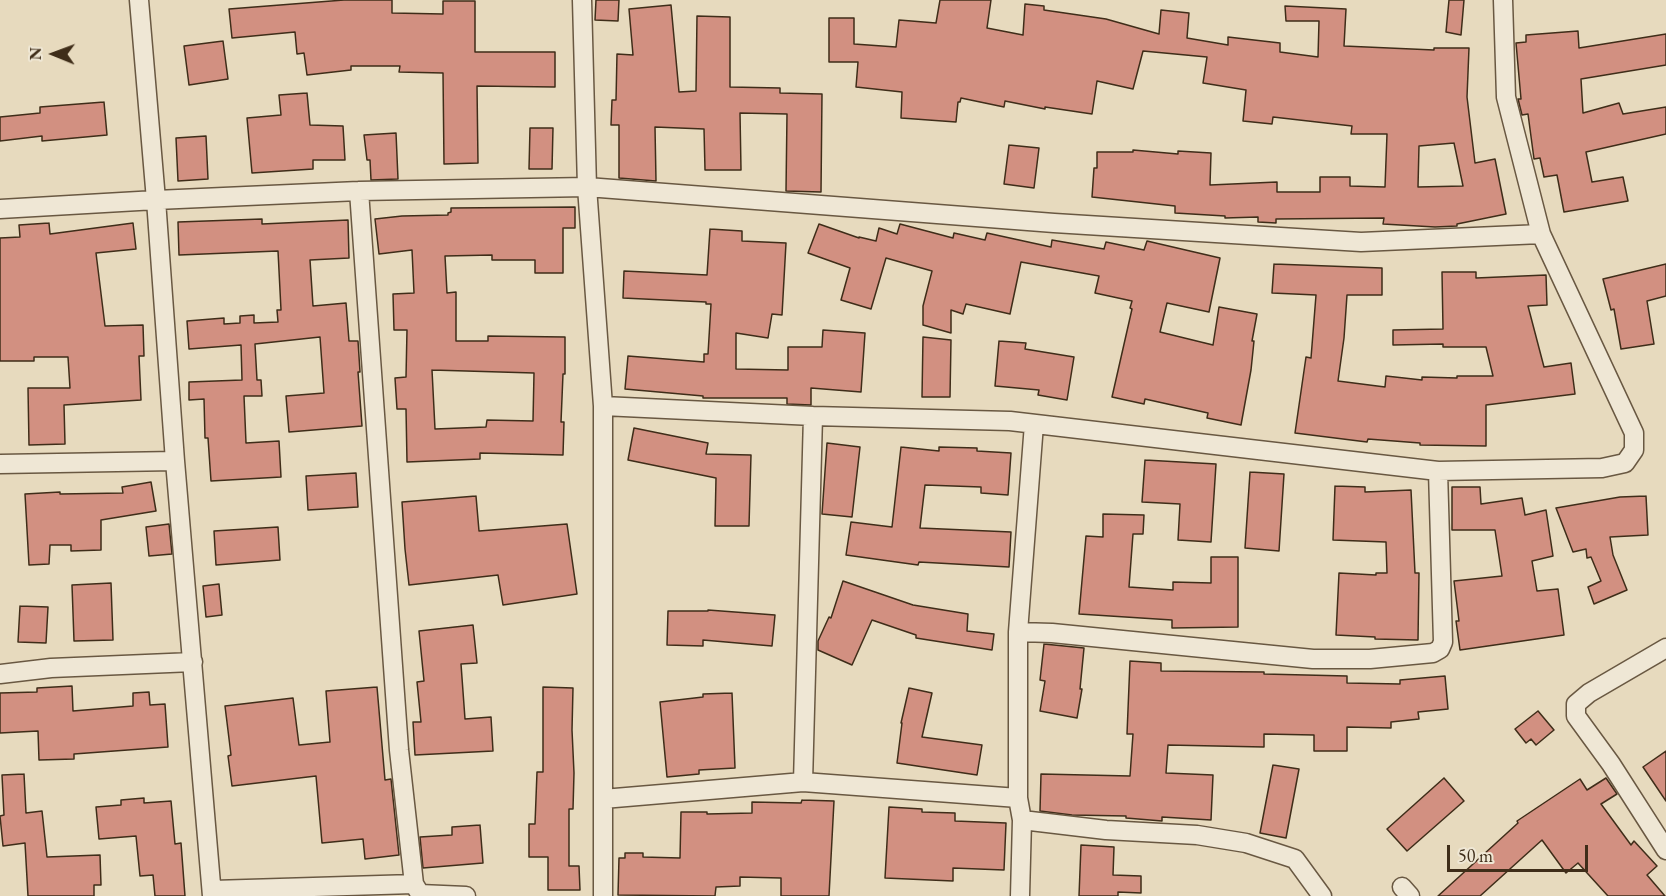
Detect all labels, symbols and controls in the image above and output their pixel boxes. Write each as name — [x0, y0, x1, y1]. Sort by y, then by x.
north arrow — [24, 24, 84, 84]
text: N — [25, 47, 46, 60]
scale bar — [1450, 833, 1591, 871]
text: 50 m — [1458, 844, 1493, 867]

